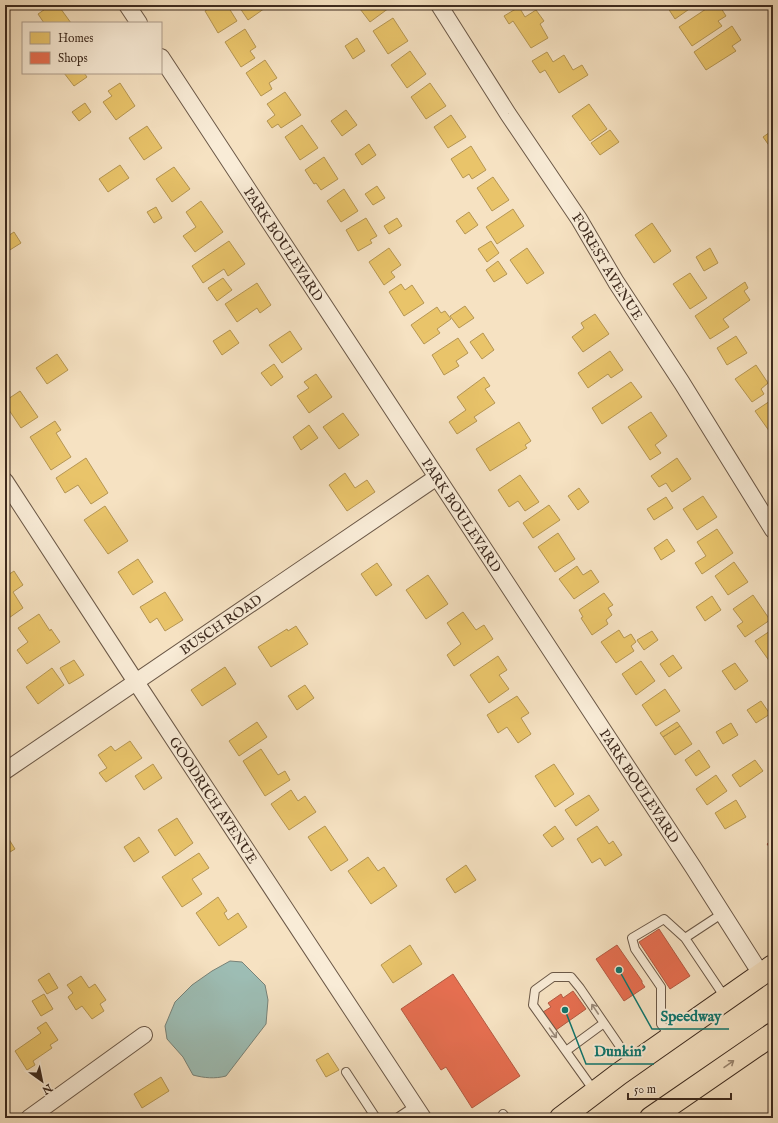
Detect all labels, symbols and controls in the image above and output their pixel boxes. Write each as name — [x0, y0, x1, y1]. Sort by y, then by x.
legend — [22, 22, 162, 74]
text: Homes — [58, 31, 94, 46]
text: Shops — [58, 51, 88, 67]
street label: PARK BOULEVARD — [239, 184, 327, 305]
street label: FOREST AVENUE — [567, 210, 647, 324]
street label: PARK BOULEVARD — [417, 455, 505, 576]
street label: BUSCH ROAD — [177, 591, 266, 659]
street label: PARK BOULEVARD — [595, 726, 683, 847]
street label: GOODRICH AVENUE — [164, 734, 261, 868]
callout: Speedway — [652, 1002, 729, 1029]
one-way arrow — [591, 1004, 599, 1015]
text: Speedway — [660, 1007, 722, 1026]
one-way arrow — [549, 1027, 557, 1038]
callout: Dunkin' — [586, 1037, 654, 1064]
text: Dunkin' — [594, 1042, 646, 1061]
one-way arrow — [724, 1060, 735, 1068]
north arrow — [22, 1061, 62, 1101]
scale bar — [628, 1075, 731, 1101]
text: N — [39, 1080, 56, 1097]
text: 50 m — [634, 1082, 656, 1097]

